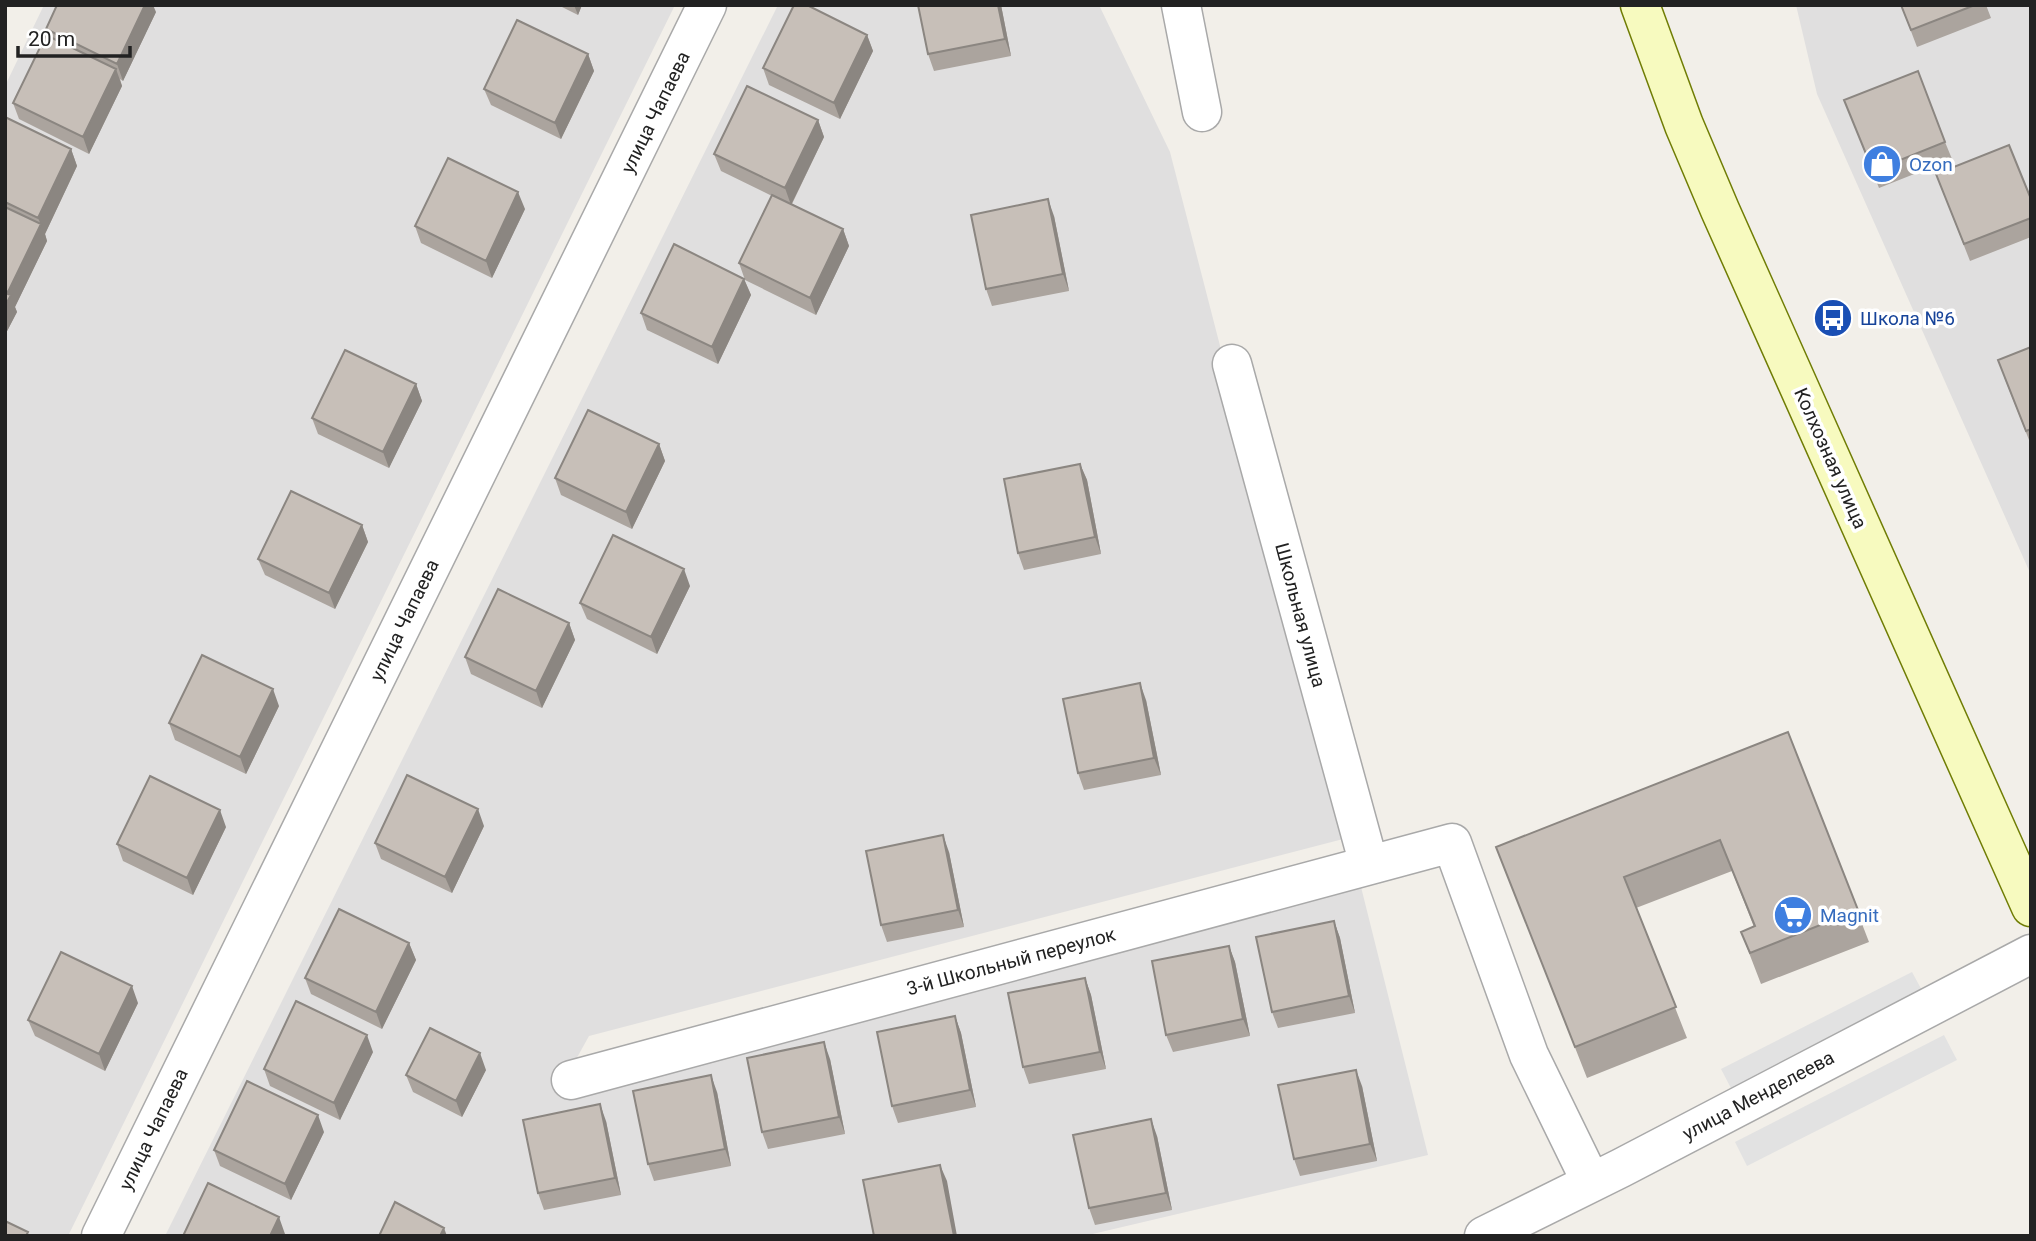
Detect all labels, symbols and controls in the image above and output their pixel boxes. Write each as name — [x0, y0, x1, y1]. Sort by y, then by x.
scale bar — [18, 14, 130, 58]
text: 20 m — [28, 27, 75, 51]
street label: улица Чапаева — [616, 47, 695, 177]
shop icon: Ozon — [1861, 143, 1903, 185]
place label: Ozon — [1909, 153, 1953, 176]
bus stop icon: Школа №6 — [1812, 297, 1854, 339]
place label: Школа №6 — [1860, 307, 1955, 330]
street label: Колхозная улица — [1789, 384, 1872, 532]
street label: Школьная улица — [1270, 540, 1331, 690]
street label: улица Чапаева — [365, 555, 444, 685]
supermarket icon: Magnit — [1772, 894, 1814, 936]
place label: Magnit — [1820, 904, 1879, 927]
street label: 3-й Школьный переулок — [904, 922, 1119, 1000]
street label: улица Менделеева — [1679, 1046, 1838, 1145]
street label: улица Чапаева — [114, 1064, 193, 1194]

